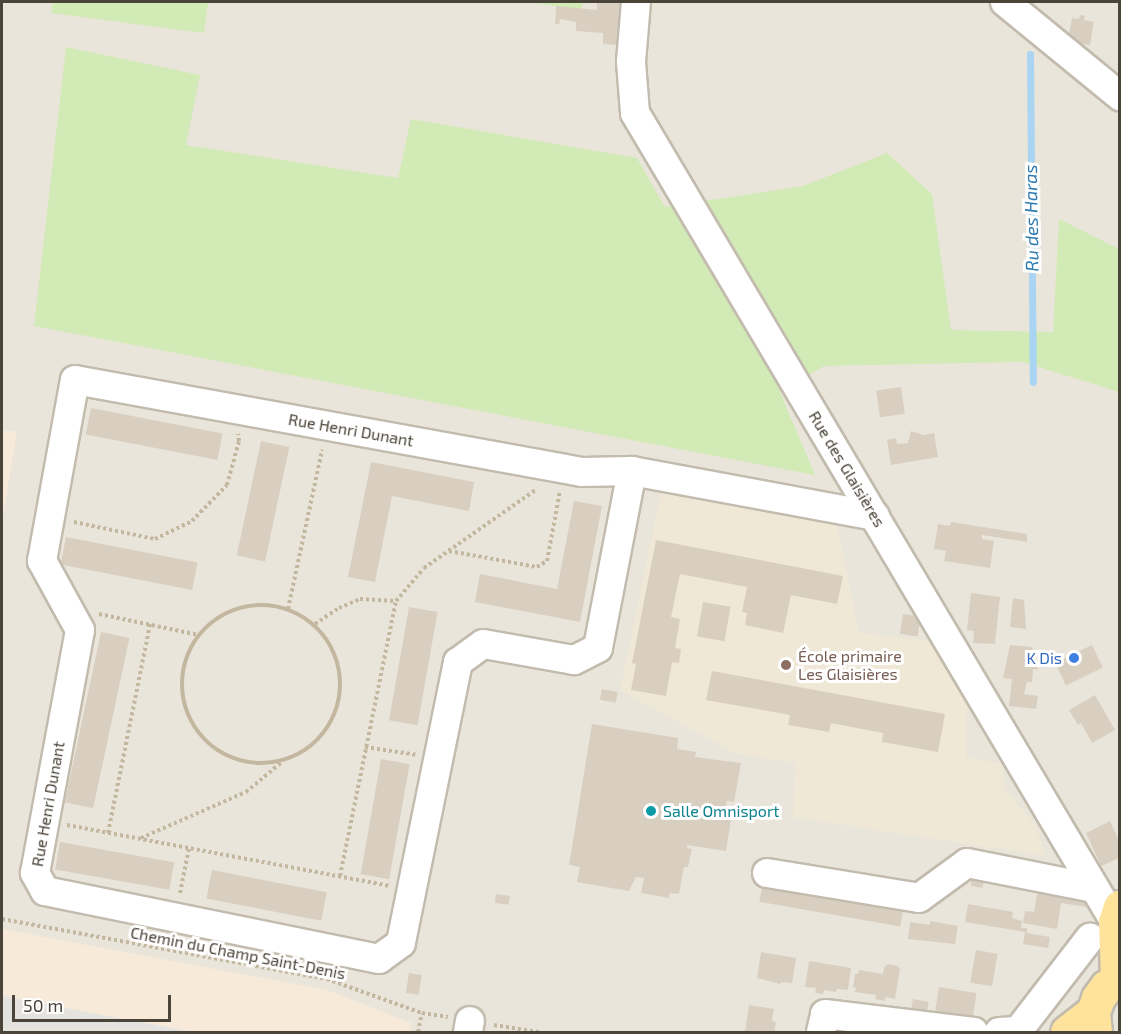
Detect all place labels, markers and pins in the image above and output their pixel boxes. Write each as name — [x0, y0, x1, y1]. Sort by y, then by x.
place label: École primaire Les Glaisières — [798, 646, 902, 684]
place label: K Dis — [1026, 648, 1062, 668]
marker: K Dis — [1067, 651, 1081, 665]
marker: École primaire Les Glaisières — [779, 658, 793, 672]
place label: Salle Omnisport — [663, 801, 779, 821]
marker: Salle Omnisport — [644, 804, 658, 818]

